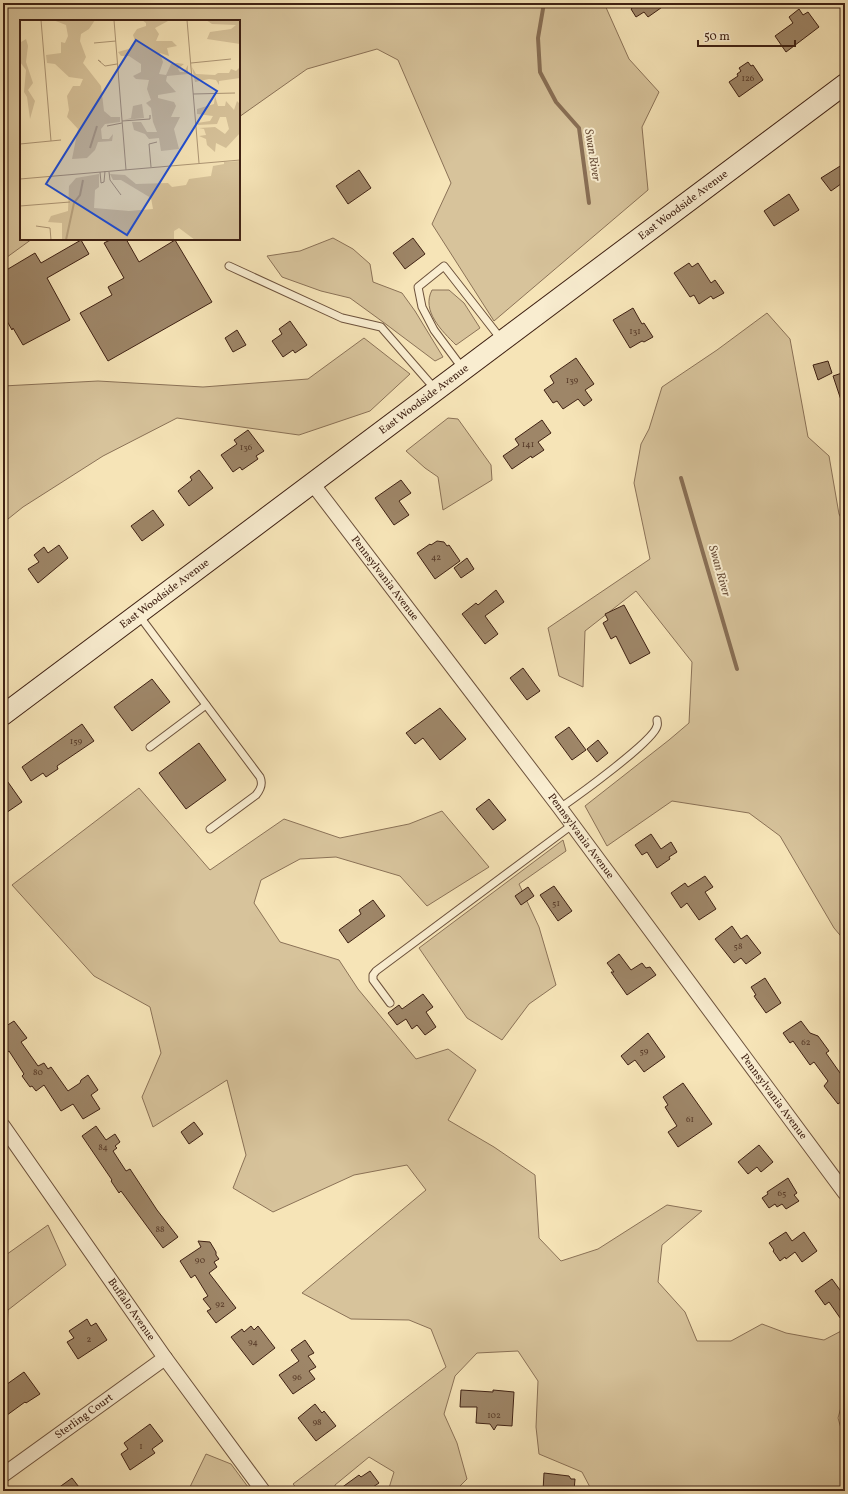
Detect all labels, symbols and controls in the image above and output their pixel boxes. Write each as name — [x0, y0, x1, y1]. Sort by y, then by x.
inset map — [20, 20, 240, 240]
scale bar — [698, 22, 795, 48]
text: 50 m — [704, 29, 730, 45]
house number: 126 — [742, 72, 755, 85]
water label: Swan River — [580, 128, 604, 183]
street label: East Woodside Avenue — [635, 167, 731, 244]
house number: 131 — [629, 325, 641, 338]
street label: East Woodside Avenue — [376, 361, 472, 438]
house number: 139 — [566, 374, 579, 387]
house number: 141 — [522, 438, 534, 451]
house number: 136 — [240, 441, 253, 454]
street label: Pennsylvania Avenue — [348, 533, 422, 624]
water label: Swan River — [704, 543, 734, 599]
house number: 42 — [431, 551, 441, 564]
street label: East Woodside Avenue — [117, 555, 213, 632]
house number: 159 — [70, 735, 82, 748]
street label: Pennsylvania Avenue — [544, 790, 618, 882]
house number: 51 — [552, 897, 560, 910]
house number: 58 — [734, 940, 743, 953]
house number: 62 — [801, 1036, 811, 1049]
house number: 59 — [640, 1045, 649, 1058]
street label: Pennsylvania Avenue — [737, 1051, 810, 1143]
house number: 80 — [33, 1066, 44, 1079]
house number: 61 — [686, 1113, 694, 1126]
house number: 84 — [98, 1141, 108, 1154]
house number: 65 — [778, 1187, 786, 1200]
house number: 88 — [155, 1223, 165, 1236]
house number: 90 — [195, 1254, 206, 1267]
street label: Buffalo Avenue — [104, 1275, 158, 1344]
house number: 92 — [215, 1298, 225, 1311]
house number: 2 — [87, 1333, 92, 1346]
house number: 94 — [248, 1336, 258, 1349]
house number: 96 — [292, 1371, 302, 1384]
street label: Sterling Court — [52, 1390, 116, 1443]
house number: 102 — [487, 1409, 501, 1422]
house number: 98 — [312, 1416, 322, 1429]
house number: 1 — [139, 1440, 143, 1453]

